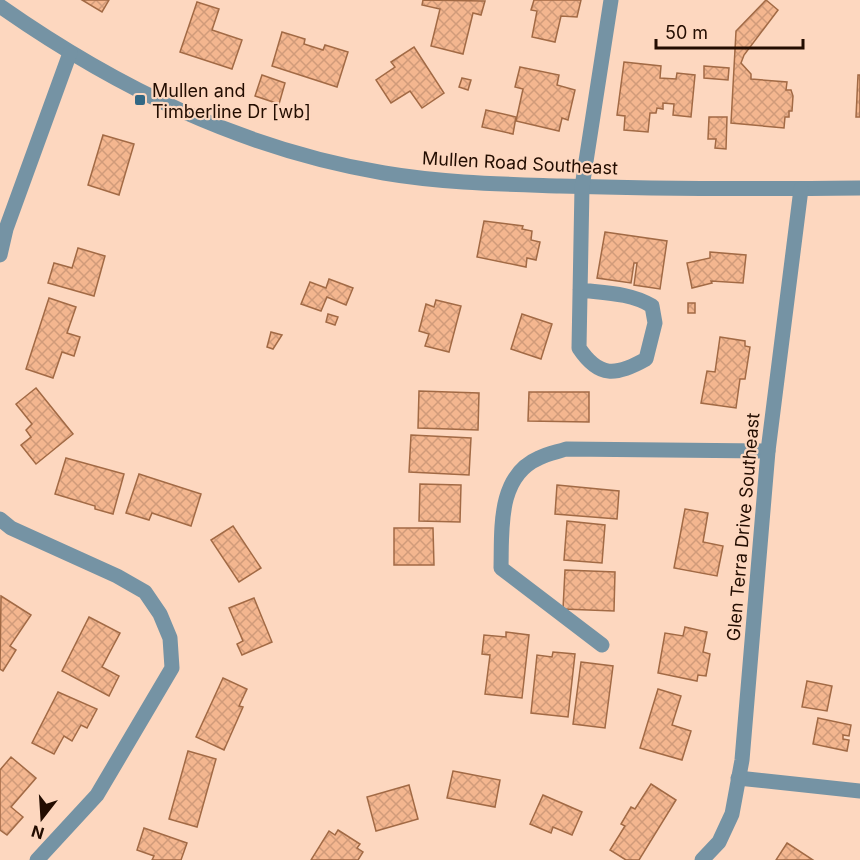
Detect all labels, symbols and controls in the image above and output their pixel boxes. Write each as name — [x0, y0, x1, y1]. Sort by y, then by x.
scale bar — [656, 12, 803, 50]
text: 50 m — [665, 22, 708, 43]
place label: Mullen and Timberline Dr [wb] — [152, 80, 311, 122]
marker: Mullen and Timberline Dr [wb] — [133, 93, 147, 107]
street label: Mullen Road Southeast — [422, 147, 619, 179]
street label: Glen Terra Drive Southeast — [723, 412, 763, 642]
north arrow — [12, 788, 72, 848]
text: N — [29, 821, 46, 844]

